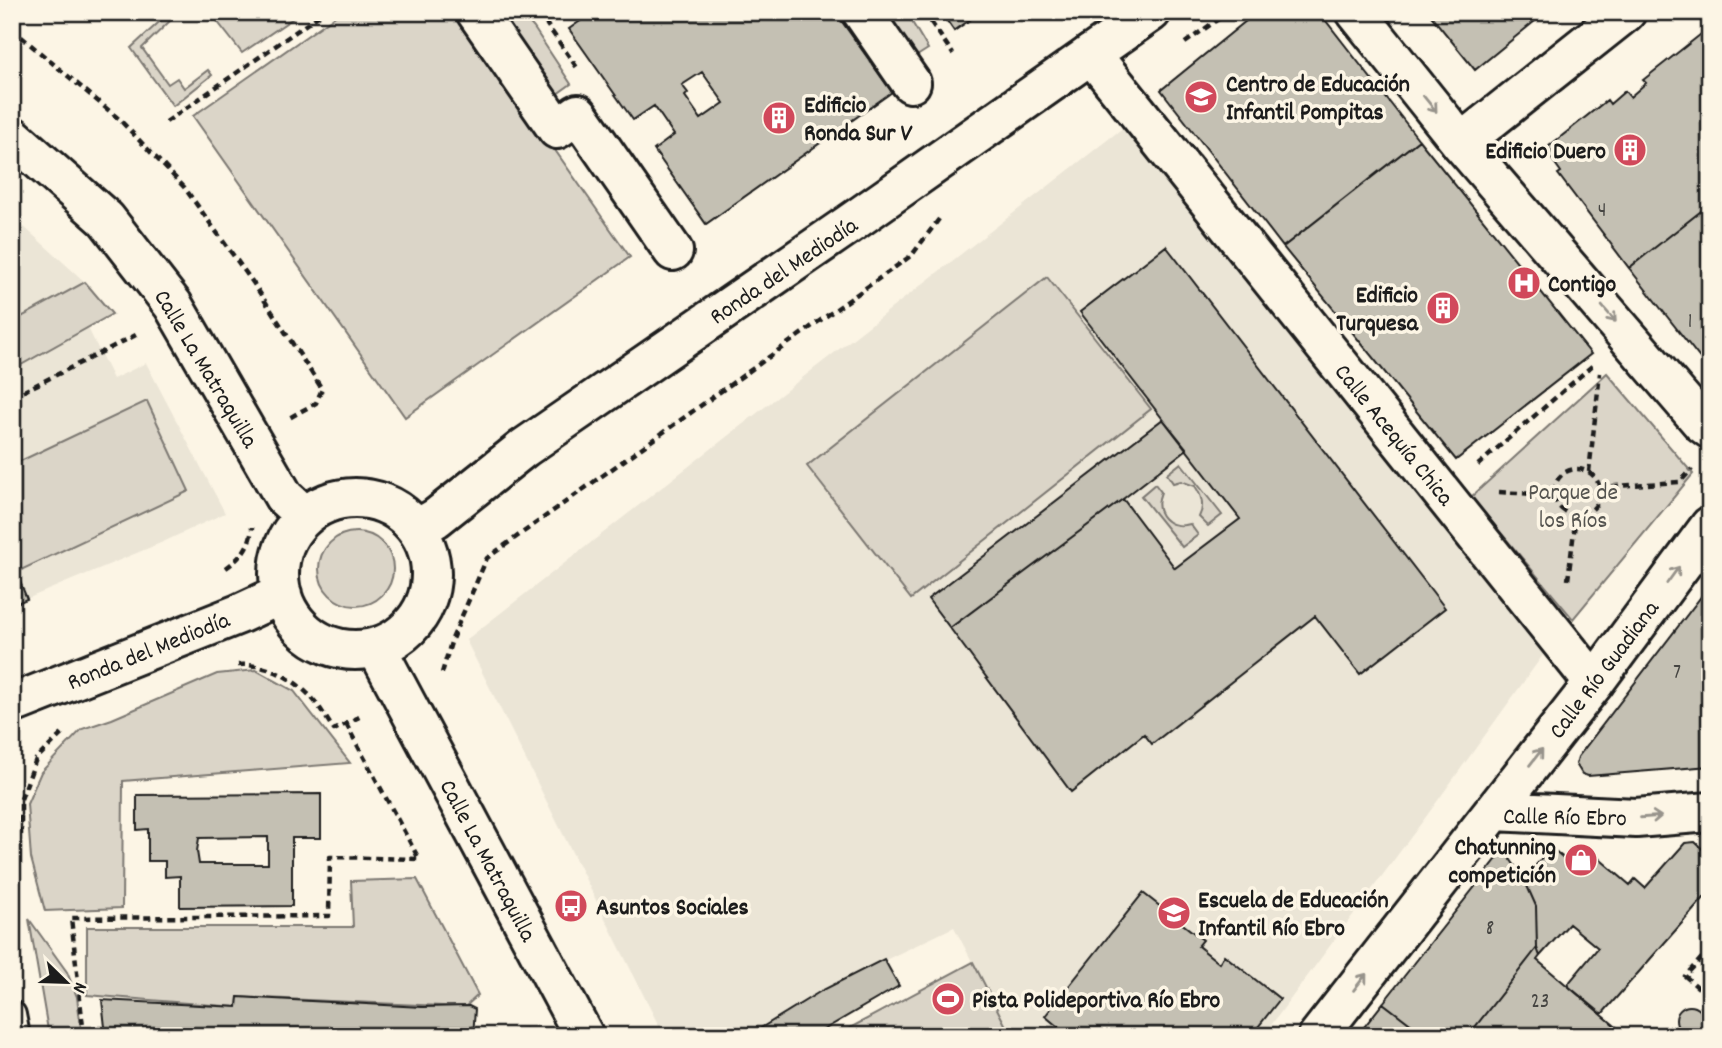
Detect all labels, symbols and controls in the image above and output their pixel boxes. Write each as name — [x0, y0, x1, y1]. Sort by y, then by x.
place label: Centro de Educación Infantil Pompitas — [1226, 69, 1410, 131]
school or university icon: Centro de Educación Infantil Pompitas — [1182, 78, 1220, 116]
place label: Edificio Ronda Sur V — [804, 90, 913, 152]
one-way arrow — [1422, 94, 1437, 112]
building icon: Edificio Ronda Sur V — [760, 99, 798, 137]
building icon: Edificio Duero — [1611, 131, 1649, 169]
place label: Edificio Duero — [1485, 136, 1606, 170]
house number: 4 — [1598, 197, 1606, 227]
street label: Ronda del Mediodía — [704, 210, 866, 335]
hospital icon: Contigo — [1505, 264, 1543, 302]
place label: Contigo — [1548, 269, 1616, 303]
place label: Edificio Turquesa — [1336, 280, 1419, 342]
street label: Calle La Matraquilla — [144, 284, 266, 456]
building icon: Edificio Turquesa — [1424, 289, 1462, 327]
one-way arrow — [1601, 305, 1617, 323]
house number: 1 — [1688, 308, 1692, 338]
street label: Calle Acequía Chica — [1325, 357, 1461, 515]
park label: Parque de los Ríos — [1528, 477, 1618, 539]
one-way arrow — [1665, 566, 1680, 585]
street label: Calle Río Guadiana — [1542, 594, 1669, 747]
street label: Ronda del Mediodía — [63, 604, 236, 701]
house number: 7 — [1673, 659, 1681, 689]
one-way arrow — [1528, 748, 1543, 767]
street label: Calle La Matraquilla — [429, 774, 544, 949]
street label: Calle Río Ebro — [1503, 801, 1627, 837]
one-way arrow — [1639, 810, 1662, 823]
place label: Chatunning competición — [1449, 832, 1556, 894]
shop icon: Chatunning competición — [1562, 841, 1600, 879]
place label: Escuela de Educación Infantil Río Ebro — [1198, 885, 1389, 947]
bus stop icon: Asuntos Sociales — [552, 887, 590, 925]
place label: Asuntos Sociales — [596, 892, 749, 926]
school or university icon: Escuela de Educación Infantil Río Ebro — [1155, 894, 1193, 932]
house number: 8 — [1486, 915, 1494, 945]
north arrow — [32, 946, 102, 1016]
one-way arrow — [1352, 973, 1367, 992]
text: N — [64, 978, 93, 997]
sports icon: Pista Polideportiva Río Ebro — [929, 980, 967, 1018]
place label: Pista Polideportiva Río Ebro — [972, 985, 1221, 1019]
house number: 23 — [1531, 988, 1549, 1018]

